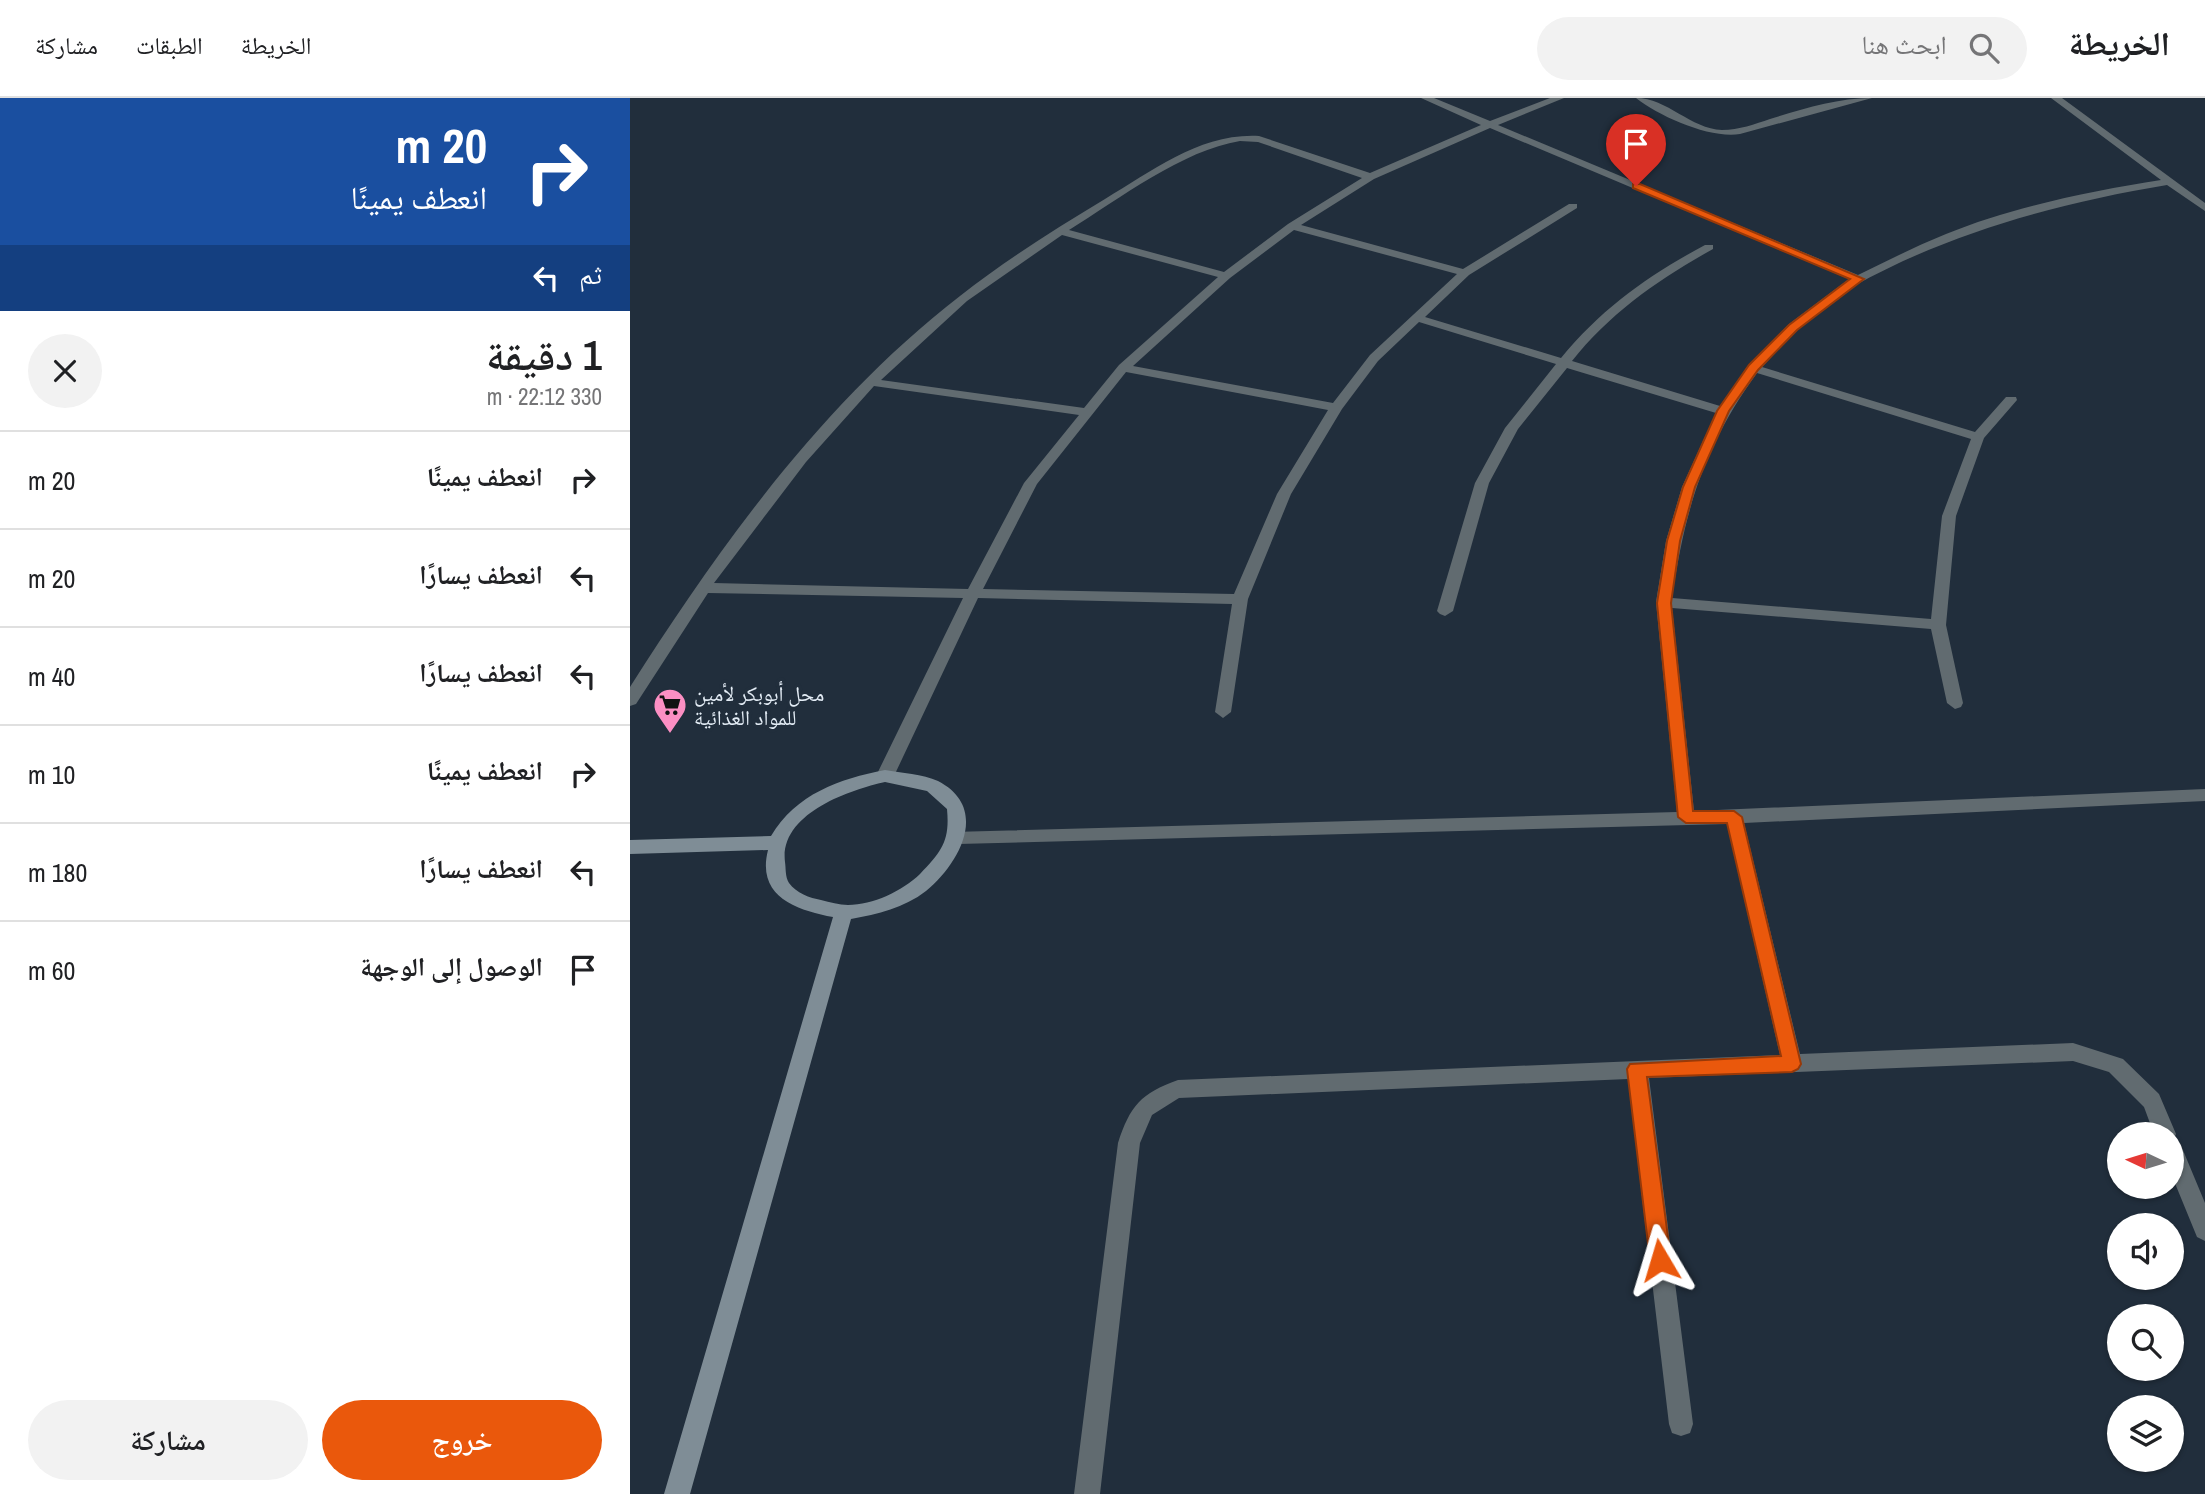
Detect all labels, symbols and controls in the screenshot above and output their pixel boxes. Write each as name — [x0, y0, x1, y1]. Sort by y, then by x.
search box — [1537, 17, 2027, 80]
text: الخريطة — [2069, 21, 2170, 65]
text: ابحث هنا — [1862, 27, 1947, 62]
text: مشاركة — [35, 29, 98, 61]
text: الطبقات — [136, 29, 203, 61]
text: الخريطة — [241, 29, 311, 61]
icon: search — [1965, 29, 2003, 67]
text: 20 m — [395, 112, 487, 178]
pin — [1606, 114, 1666, 186]
icon: arrive — [1617, 125, 1655, 163]
icon: right — [511, 126, 602, 217]
text: انعطف يمينًا — [351, 176, 487, 219]
text: ثم — [579, 257, 602, 292]
icon: left — [527, 259, 565, 297]
text: 1 دقيقة — [486, 327, 602, 383]
button: close — [28, 334, 102, 408]
text: 330 m · 22:12 — [487, 381, 602, 412]
text: انعطف يمينًا — [427, 459, 543, 494]
icon: right — [564, 461, 602, 499]
text: 20 m — [28, 463, 75, 498]
text: انعطف يسارًا — [419, 557, 543, 592]
icon: left — [564, 559, 602, 597]
text: 20 m — [28, 561, 75, 596]
text: انعطف يسارًا — [419, 655, 543, 690]
icon: left — [564, 657, 602, 695]
text: 40 m — [28, 659, 75, 694]
place label: محل أبوبكر لأمين للمواد الغذائية — [694, 679, 824, 732]
supermarket icon: محل أبوبكر لأمين للمواد الغذائية — [651, 686, 689, 735]
text: انعطف يمينًا — [427, 753, 543, 788]
icon: right — [564, 755, 602, 793]
text: 10 m — [28, 757, 75, 792]
text: انعطف يسارًا — [419, 851, 543, 886]
icon: left — [564, 853, 602, 891]
text: 180 m — [28, 855, 87, 890]
text: الوصول إلى الوجهة — [360, 949, 543, 984]
icon: arrive — [564, 951, 602, 989]
text: 60 m — [28, 953, 75, 988]
north arrow — [2107, 1122, 2184, 1199]
map controls — [2107, 1122, 2184, 1472]
button: sound — [2107, 1213, 2184, 1290]
position arrow — [1623, 1223, 1697, 1297]
button: search — [2107, 1304, 2184, 1381]
button: layers — [2107, 1395, 2184, 1472]
button: مشاركة — [28, 1400, 308, 1480]
button: خروج — [322, 1400, 602, 1480]

